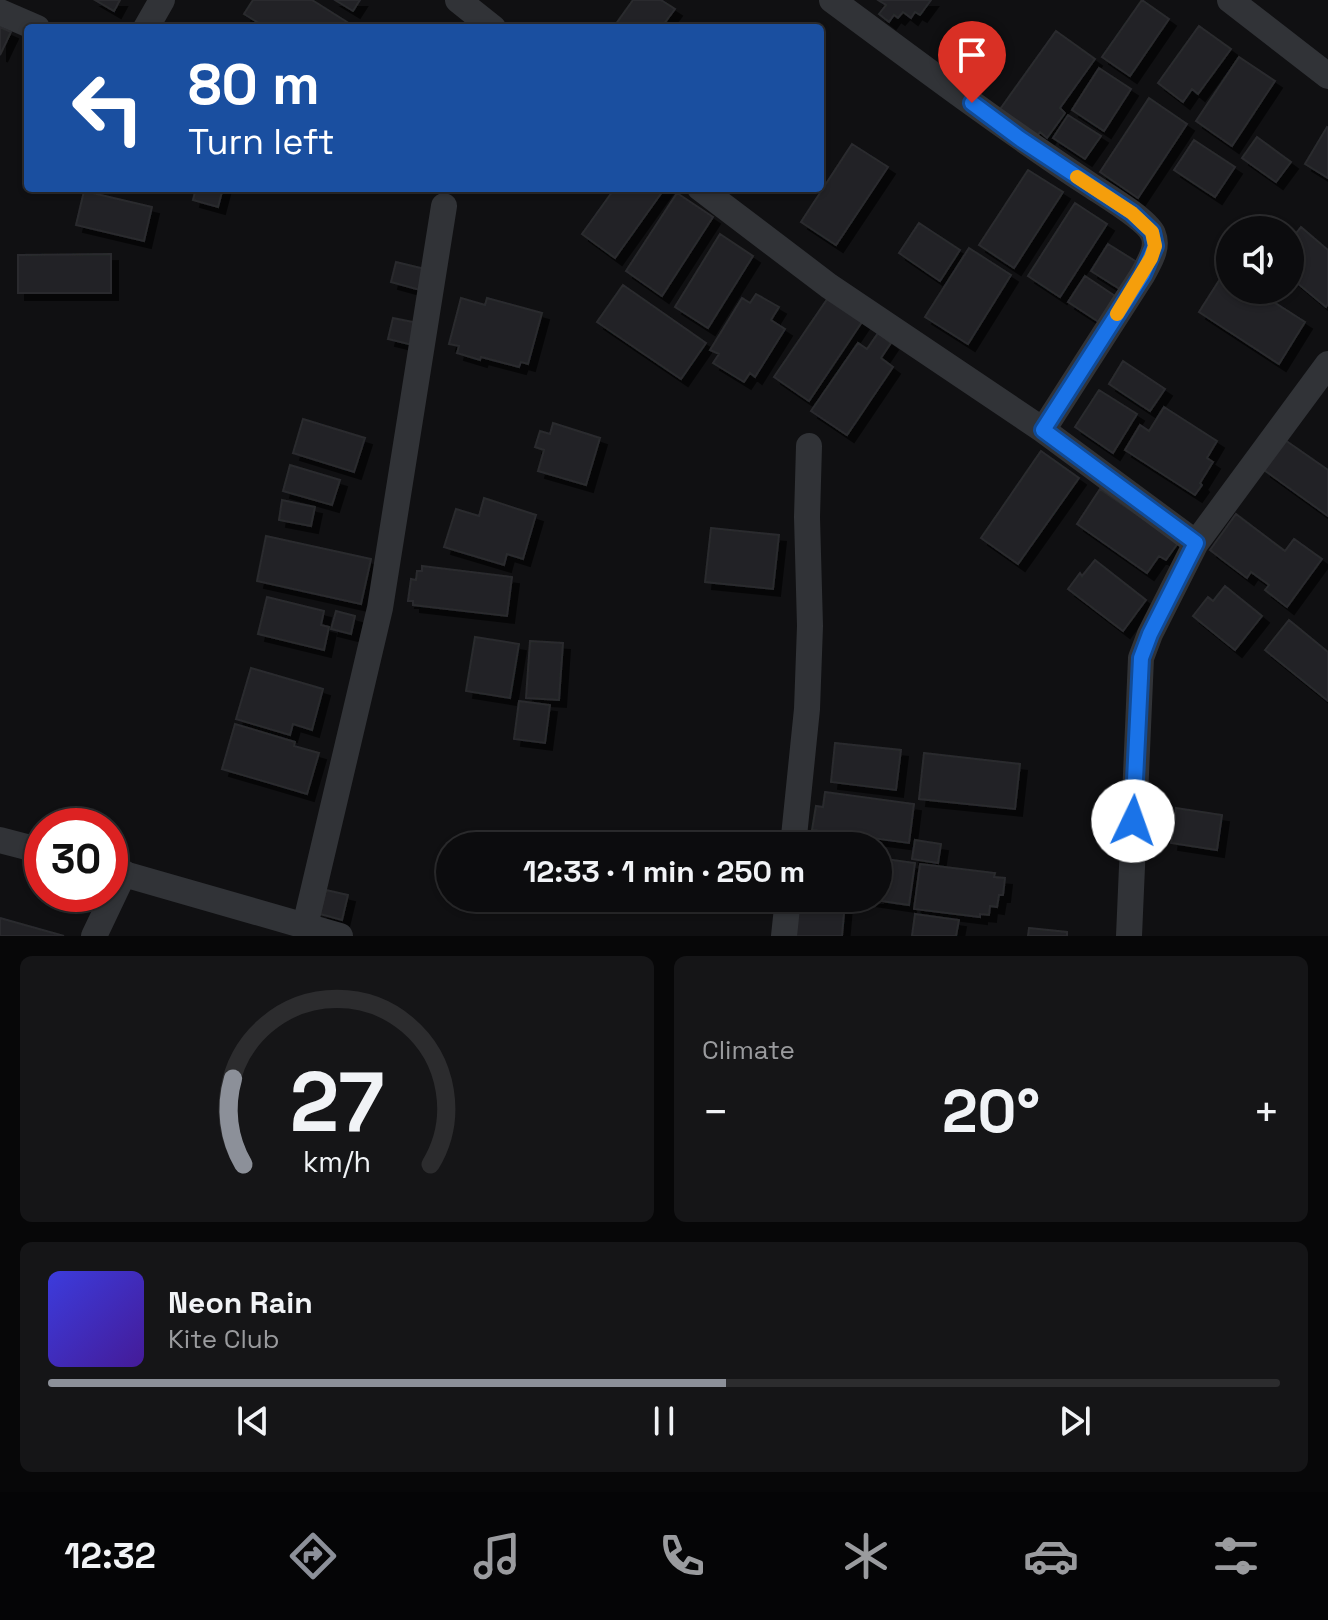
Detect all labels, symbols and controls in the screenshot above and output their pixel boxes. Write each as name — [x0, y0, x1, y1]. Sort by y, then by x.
pin — [938, 21, 1006, 103]
icon: arrive — [950, 33, 994, 77]
text: 80 m — [188, 49, 320, 120]
icon: left — [56, 56, 160, 160]
text: Turn left — [188, 119, 335, 165]
map controls — [1216, 216, 1304, 304]
button: sound — [1216, 216, 1304, 304]
position arrow — [1091, 779, 1175, 863]
speed limit sign: 30 — [24, 808, 128, 912]
text: 12:33 · 1 min · 250 m — [523, 852, 805, 891]
text: Climate — [702, 1033, 795, 1067]
text: 27 — [290, 1049, 384, 1155]
text: 20° — [942, 1073, 1040, 1150]
text: − — [702, 1084, 729, 1140]
text: + — [1253, 1084, 1280, 1140]
text: km/h — [303, 1144, 371, 1180]
text: Neon Rain — [168, 1283, 313, 1322]
text: Kite Club — [168, 1322, 280, 1356]
icon: previous — [231, 1399, 275, 1443]
icon: pause — [642, 1399, 686, 1443]
icon: next — [1053, 1399, 1097, 1443]
icon: directions — [285, 1528, 341, 1584]
icon: music — [469, 1528, 525, 1584]
icon: phone — [654, 1528, 710, 1584]
icon: climate — [838, 1528, 894, 1584]
icon: car — [1023, 1528, 1079, 1584]
icon: filters — [1208, 1528, 1264, 1584]
text: 12:32 — [64, 1533, 156, 1579]

